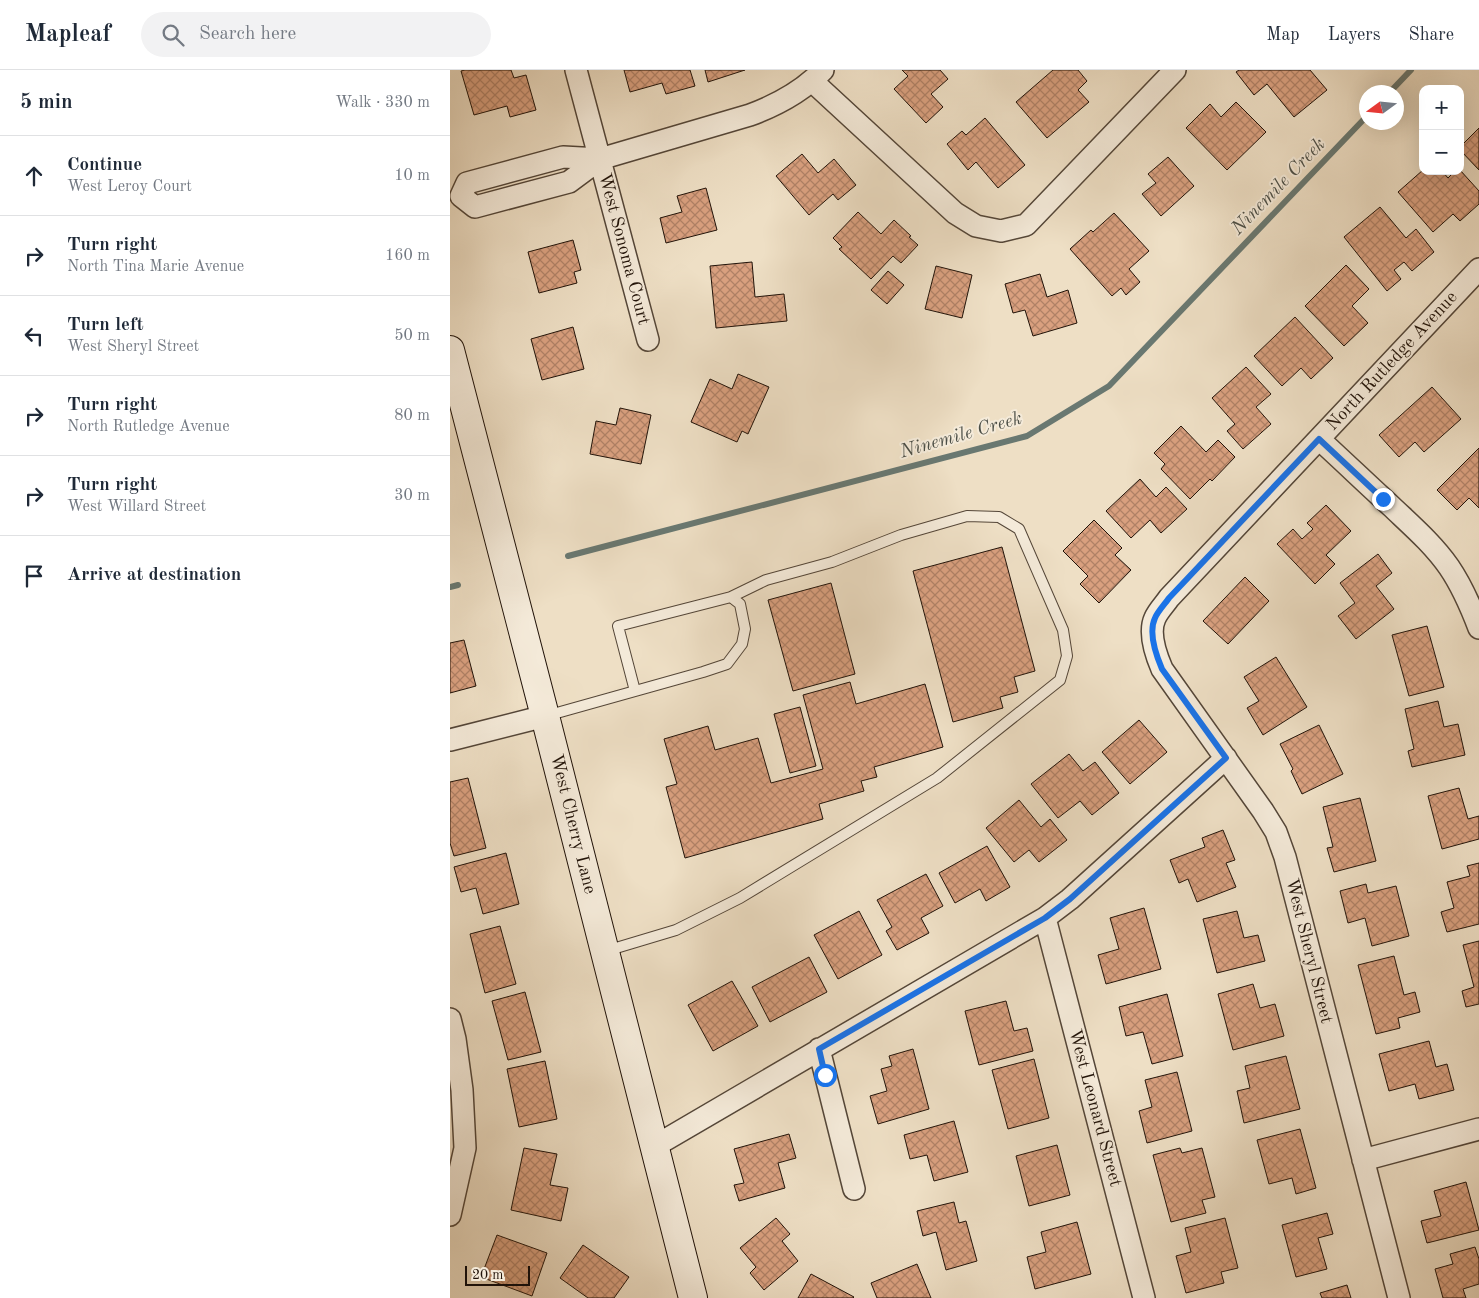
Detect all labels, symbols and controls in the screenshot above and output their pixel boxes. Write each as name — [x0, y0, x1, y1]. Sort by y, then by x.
search box — [141, 12, 491, 57]
icon: search — [159, 21, 187, 49]
text: Mapleaf — [25, 23, 111, 47]
text: Search here — [199, 25, 296, 44]
text: Map — [1266, 26, 1300, 44]
text: Layers — [1328, 26, 1380, 44]
text: Share — [1408, 26, 1454, 44]
north arrow — [1359, 85, 1404, 130]
map controls — [1419, 85, 1464, 175]
button: + — [1419, 85, 1464, 130]
text: 5 min — [20, 92, 73, 113]
text: Walk · 330 m — [335, 95, 430, 111]
button: − — [1419, 130, 1464, 175]
water label: Ninemile Creek — [1228, 135, 1330, 240]
text: Continue — [67, 156, 142, 175]
icon: ahead — [20, 162, 48, 190]
text: 10 m — [394, 168, 430, 184]
street label: West Sonoma Court — [595, 171, 653, 327]
text: West Leroy Court — [67, 179, 192, 195]
text: Turn right — [67, 236, 157, 255]
icon: right — [20, 242, 48, 270]
text: 160 m — [385, 248, 430, 264]
text: North Tina Marie Avenue — [67, 259, 244, 275]
street label: North Rutledge Avenue — [1323, 288, 1461, 434]
text: Turn left — [67, 316, 144, 335]
icon: left — [20, 322, 48, 350]
text: 50 m — [394, 328, 430, 344]
text: West Sheryl Street — [67, 339, 199, 355]
text: Turn right — [67, 396, 157, 415]
icon: right — [20, 402, 48, 430]
text: 80 m — [394, 408, 430, 424]
water label: Ninemile Creek — [897, 409, 1024, 463]
text: North Rutledge Avenue — [67, 419, 230, 435]
text: Turn right — [67, 476, 157, 495]
icon: right — [20, 482, 48, 510]
text: 30 m — [394, 488, 430, 504]
route end — [1372, 488, 1395, 511]
text: West Willard Street — [67, 499, 206, 515]
icon: arrive — [20, 562, 48, 590]
text: Arrive at destination — [67, 566, 241, 585]
street label: West Cherry Lane — [547, 752, 599, 896]
street label: West Sheryl Street — [1282, 877, 1336, 1025]
street label: West Leonard Street — [1065, 1027, 1125, 1189]
route start — [814, 1064, 837, 1087]
scale bar — [465, 1263, 530, 1286]
text: 20 m — [472, 1268, 503, 1282]

